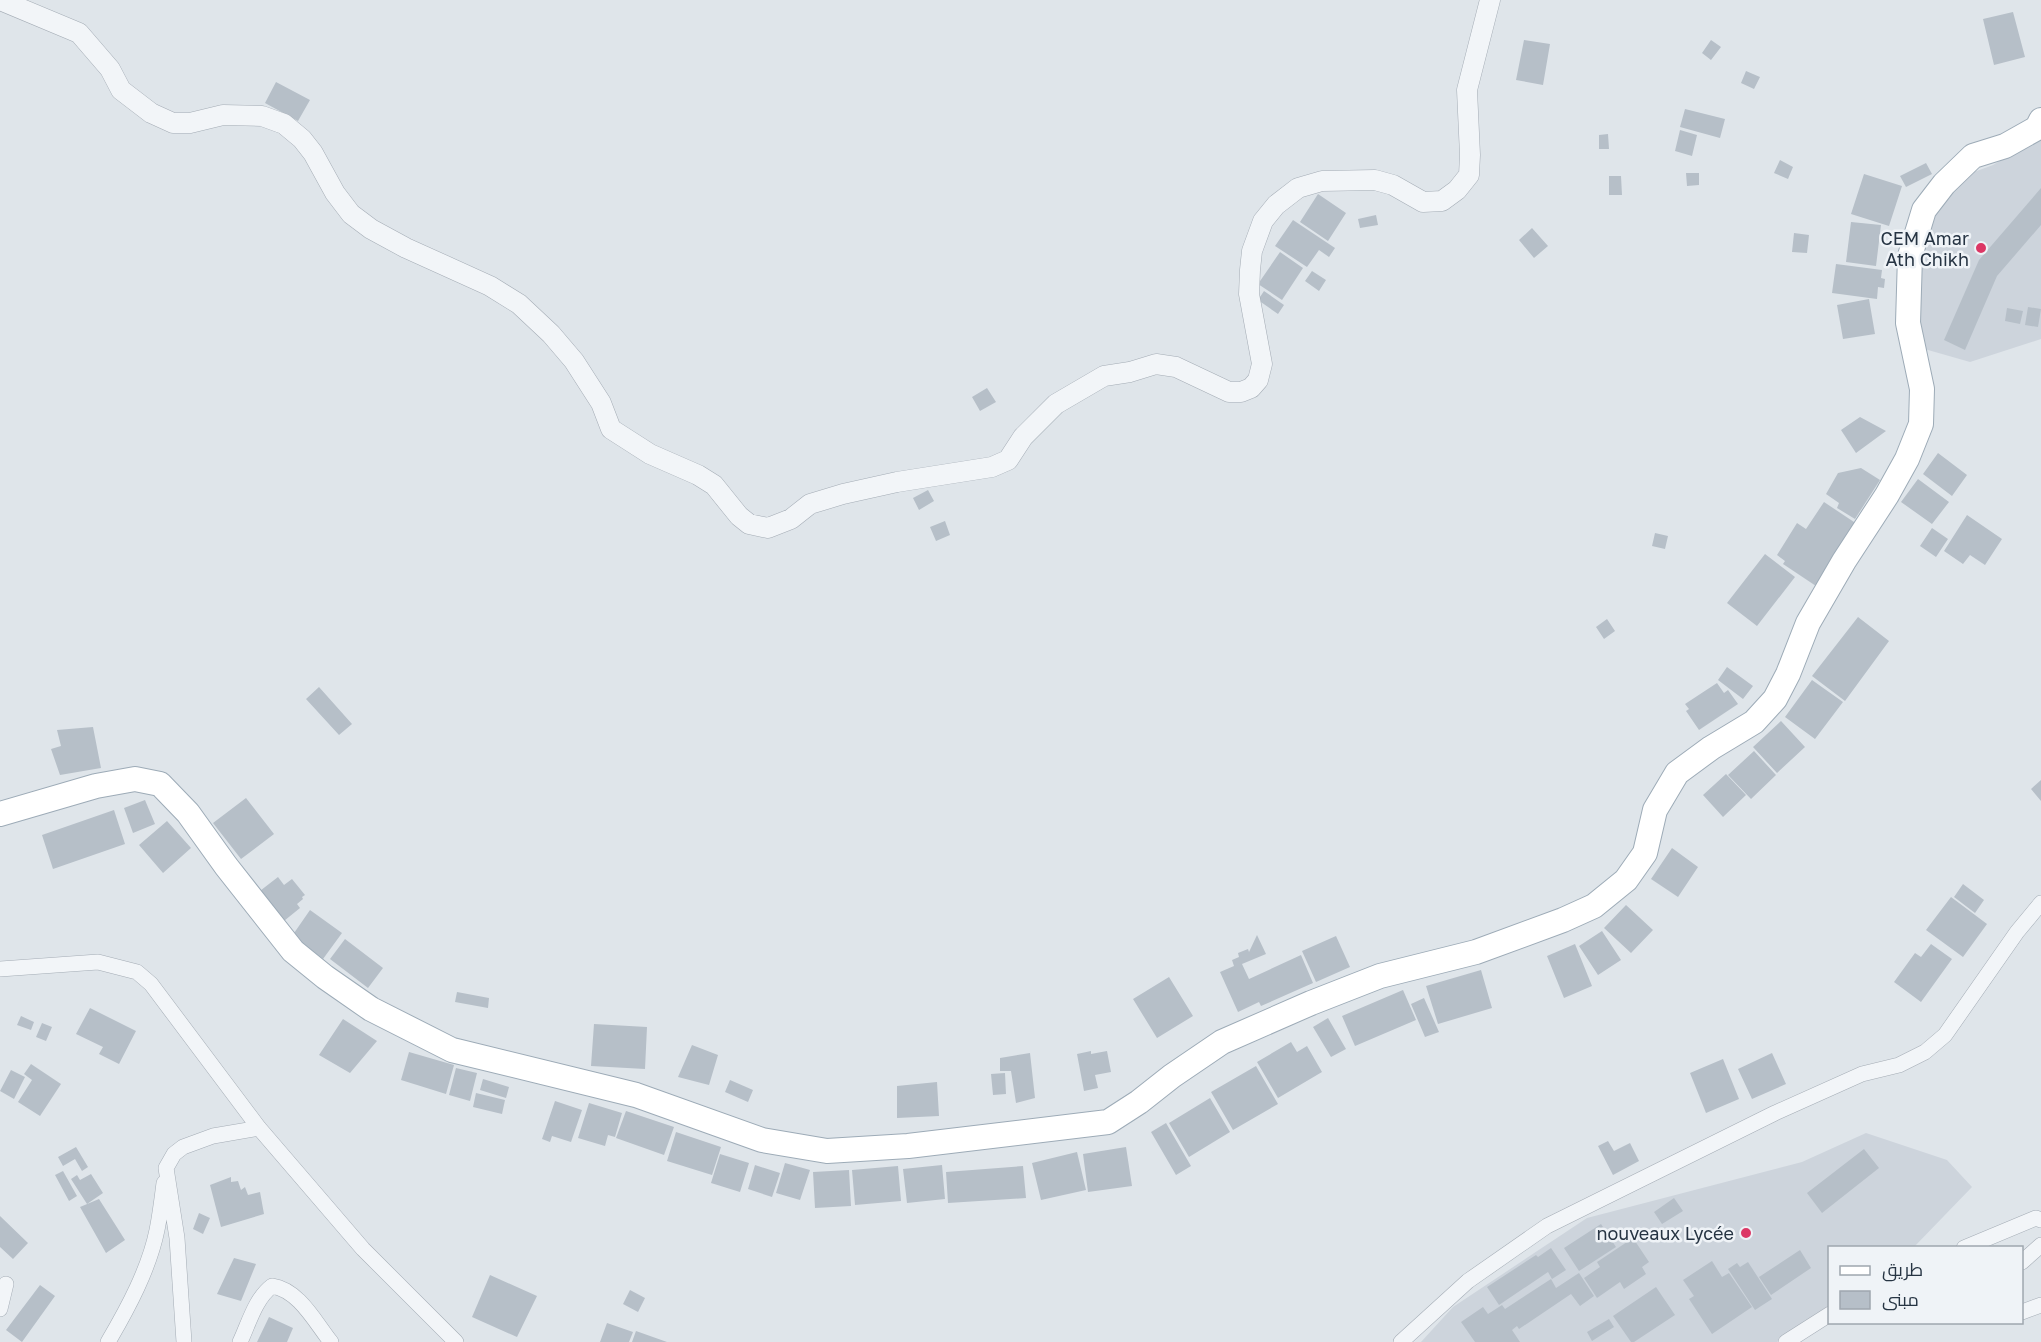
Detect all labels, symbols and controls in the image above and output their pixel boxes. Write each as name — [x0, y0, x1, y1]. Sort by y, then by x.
place label: CEM Amar Ath Chikh — [1881, 227, 1969, 270]
marker: CEM Amar Ath Chikh — [1974, 241, 1988, 255]
place label: nouveaux Lycée — [1596, 1222, 1734, 1244]
marker: nouveaux Lycée — [1739, 1226, 1753, 1240]
legend — [1828, 1246, 2023, 1324]
text: طريق — [1882, 1258, 1923, 1282]
text: مبنى — [1882, 1288, 1919, 1311]

